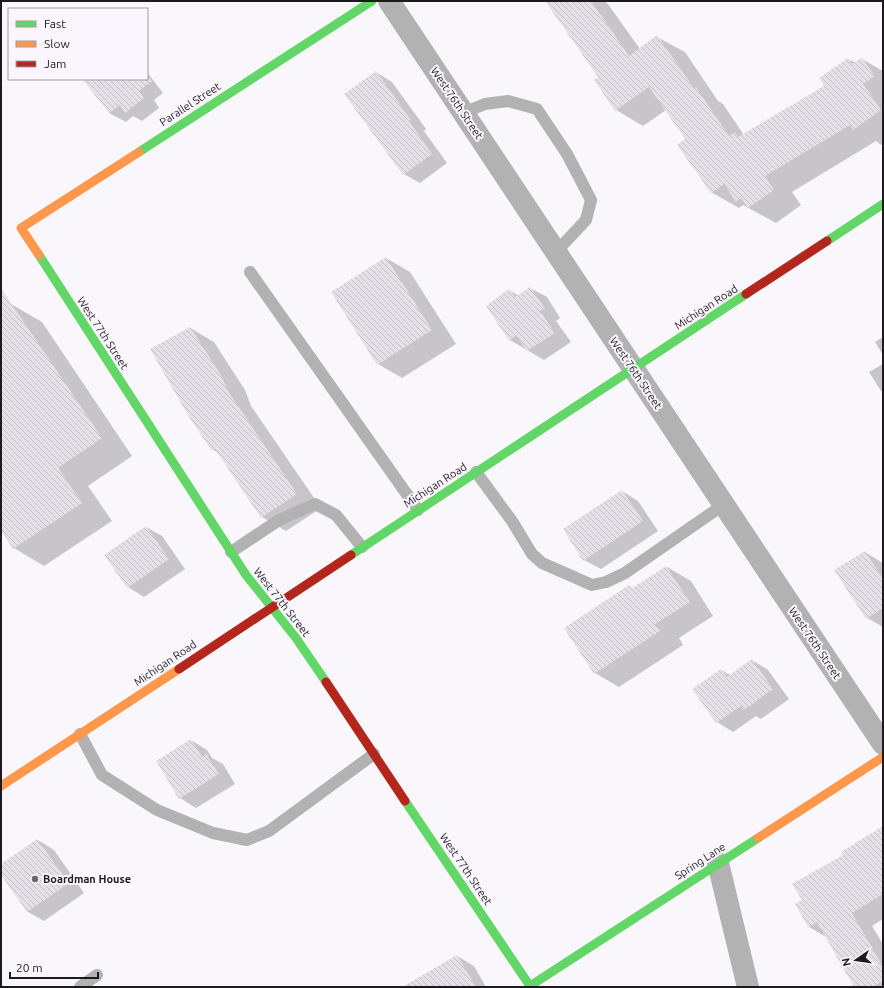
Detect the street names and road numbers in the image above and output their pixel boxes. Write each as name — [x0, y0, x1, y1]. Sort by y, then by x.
street label: West 76th Street — [429, 65, 486, 142]
street label: Parallel Street — [157, 80, 223, 128]
street label: Michigan Road — [672, 282, 740, 332]
street label: West 77th Street — [75, 295, 131, 372]
street label: West 76th Street — [608, 335, 665, 412]
street label: Michigan Road — [401, 460, 469, 510]
street label: West 77th Street — [251, 565, 313, 639]
street label: West 76th Street — [787, 605, 844, 682]
street label: Michigan Road — [132, 638, 198, 688]
street label: West 77th Street — [438, 831, 495, 908]
street label: Spring Lane — [672, 840, 728, 882]

